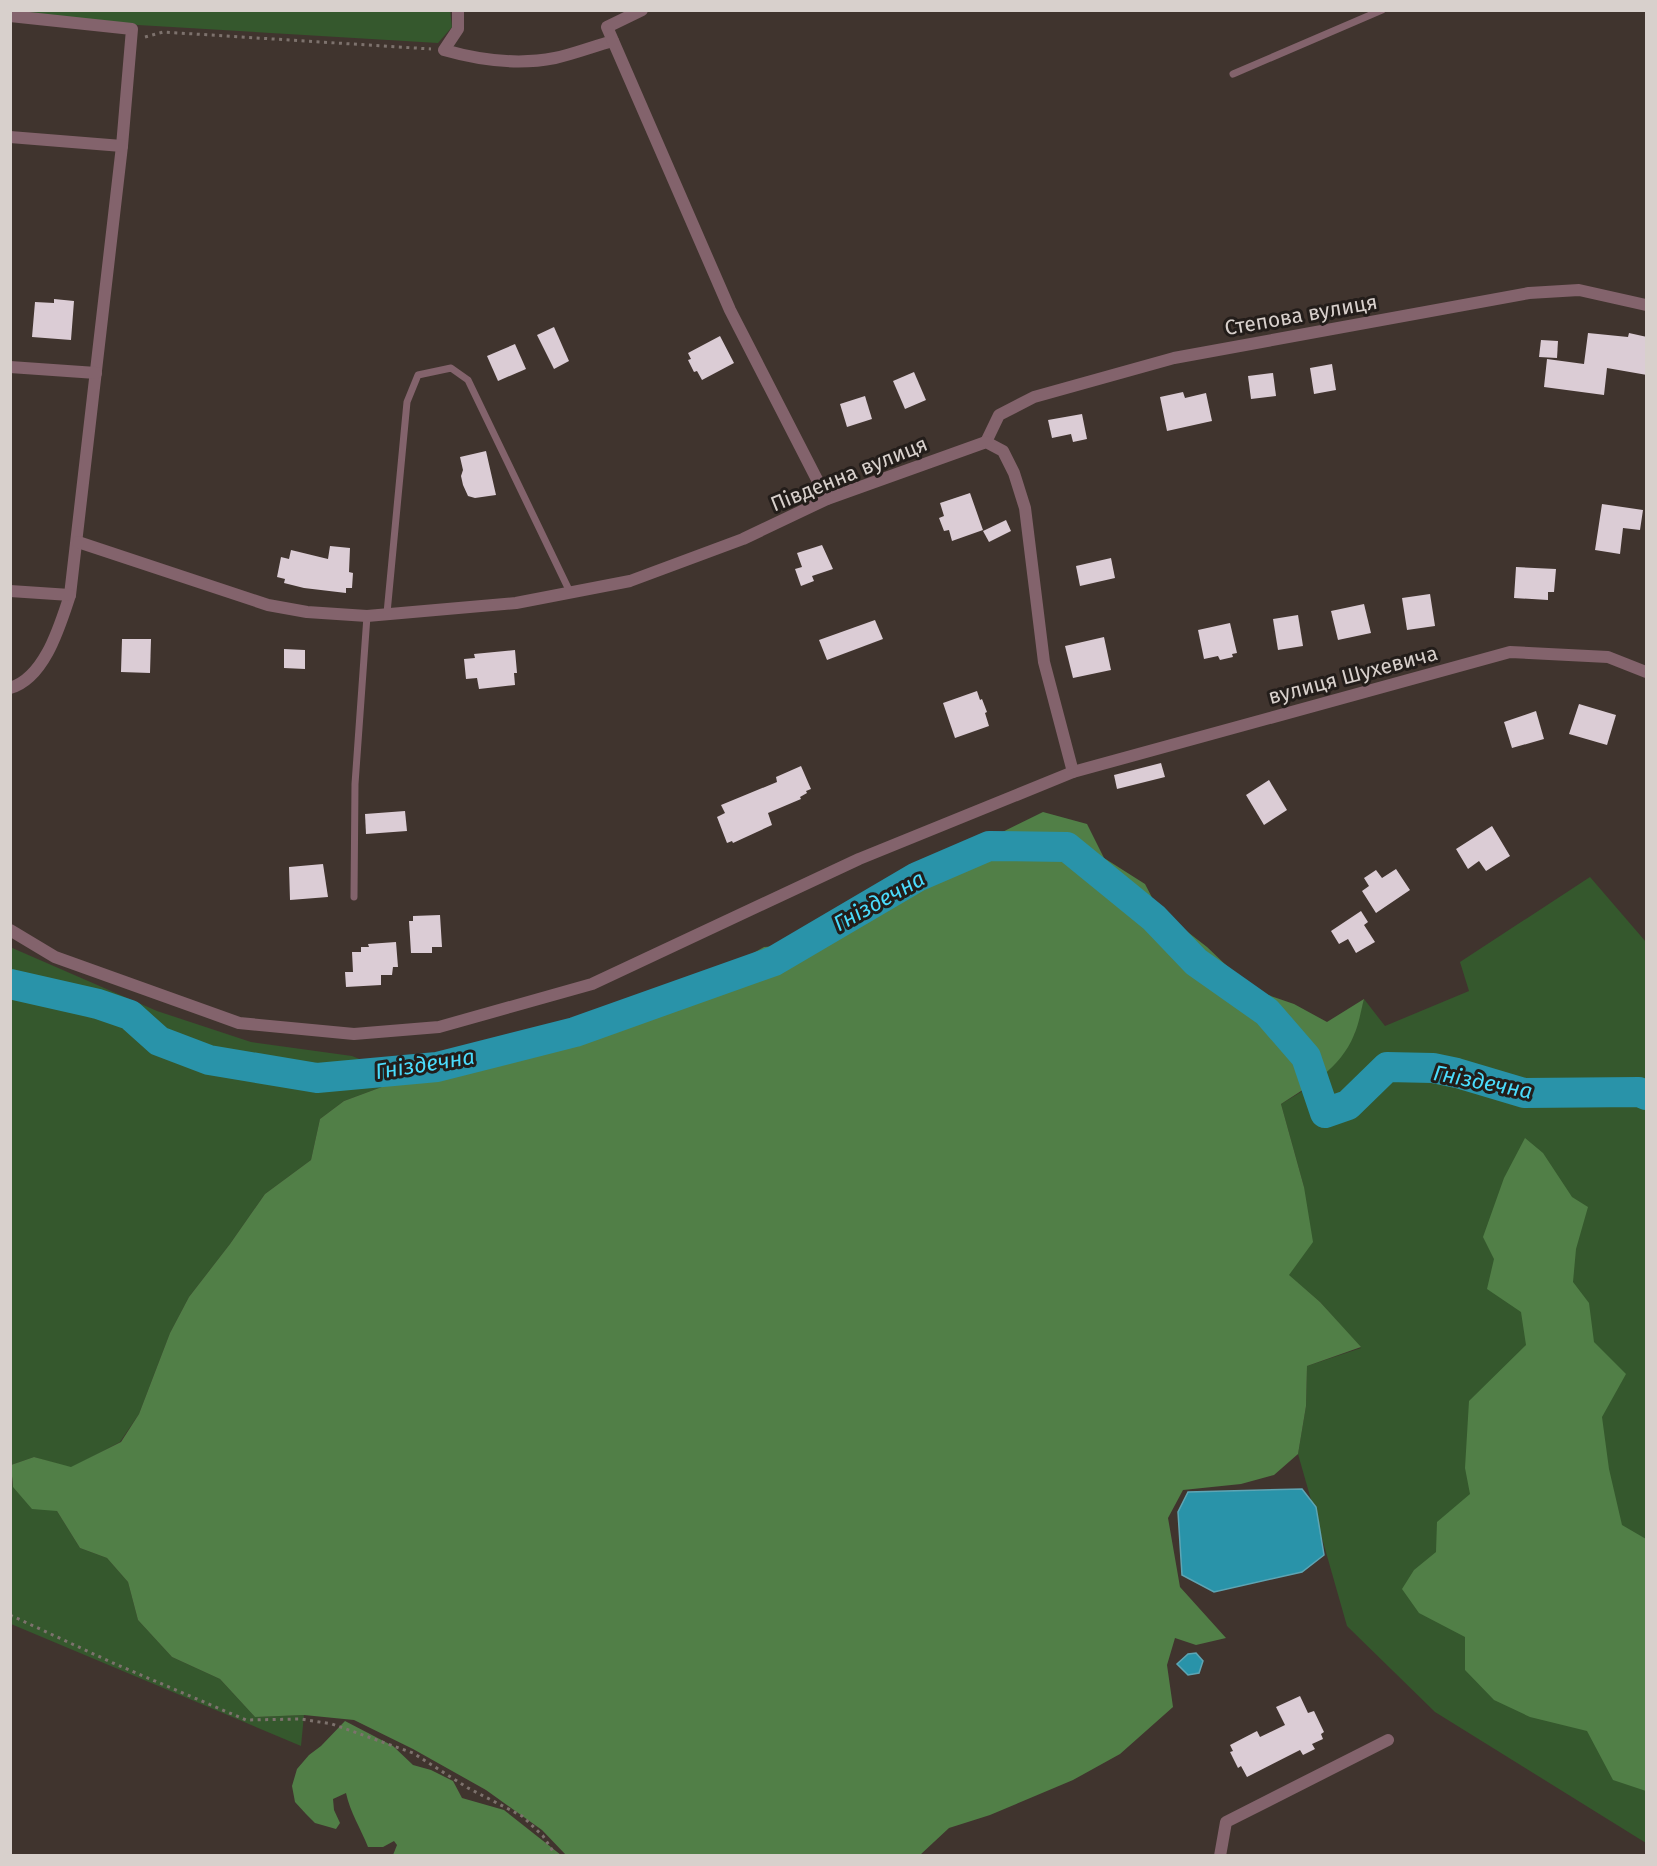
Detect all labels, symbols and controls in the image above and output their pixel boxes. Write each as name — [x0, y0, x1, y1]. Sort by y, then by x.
street label: Степова вулиця — [1223, 289, 1379, 341]
street label: Південна вулиця — [767, 431, 931, 517]
street label: вулиця Шухевича — [1265, 640, 1441, 710]
water label: Гніздечна — [829, 865, 929, 937]
water label: Гніздечна — [373, 1043, 477, 1085]
water label: Гніздечна — [1431, 1059, 1535, 1105]

